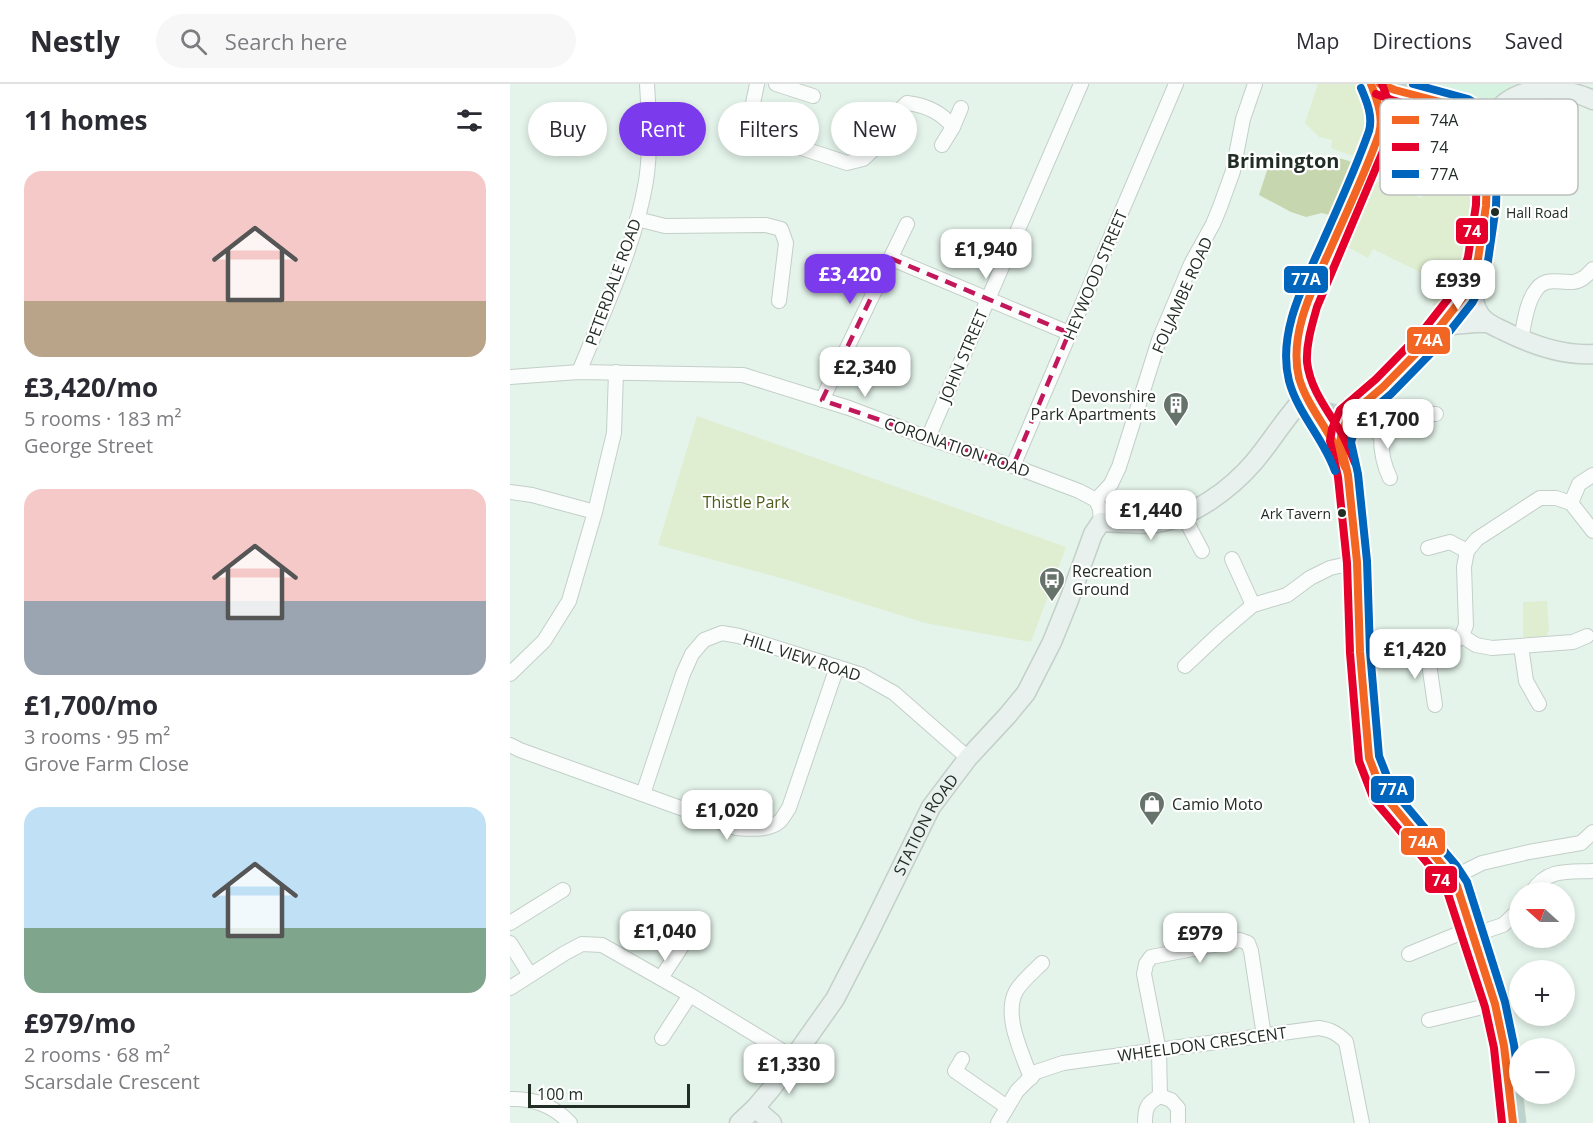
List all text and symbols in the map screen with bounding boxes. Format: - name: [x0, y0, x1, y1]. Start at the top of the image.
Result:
- search box: [156, 14, 576, 68]
- text: Nestly: [30, 22, 120, 60]
- icon: search: [177, 25, 210, 58]
- text: Search here: [225, 26, 347, 56]
- text: Map: [1296, 27, 1339, 55]
- text: Directions: [1372, 27, 1472, 55]
- text: Saved: [1505, 27, 1563, 55]
- legend: [1380, 99, 1578, 195]
- text: 11 homes: [24, 102, 148, 138]
- chip: Buy: [528, 102, 607, 156]
- chip: Rent: [619, 102, 706, 156]
- chip: Filters: [718, 102, 819, 156]
- chip: New: [831, 102, 917, 156]
- icon: filters: [453, 104, 486, 137]
- text: 74A: [1430, 109, 1459, 131]
- text: 74: [1430, 136, 1448, 158]
- district label: Brimington: [1226, 147, 1340, 174]
- text: 77A: [1430, 163, 1459, 185]
- place label: Hall Road: [1506, 203, 1568, 222]
- marker: Hall Road: [1489, 206, 1501, 218]
- street label: HEYWOOD STREET: [1058, 207, 1132, 343]
- icon: home: [201, 210, 309, 318]
- street label: PETERDALE ROAD: [580, 216, 646, 348]
- line badge: 74: [1455, 217, 1489, 245]
- text: 74: [1463, 220, 1481, 242]
- pin: £1,940: [937, 229, 1035, 280]
- street label: FOLJAMBE ROAD: [1146, 233, 1218, 357]
- text: £1,940: [955, 235, 1017, 262]
- pin: £3,420: [801, 254, 899, 305]
- text: £3,420: [819, 260, 881, 287]
- pin: £939: [1422, 260, 1494, 311]
- line badge: 77A: [1283, 265, 1329, 294]
- text: £939: [1435, 266, 1481, 293]
- text: 77A: [1291, 268, 1322, 290]
- street label: JOHN STREET: [933, 306, 993, 408]
- line badge: 74A: [1406, 326, 1451, 355]
- text: 74A: [1413, 329, 1444, 351]
- pin: £2,340: [816, 347, 914, 398]
- text: £2,340: [834, 353, 896, 380]
- text: £3,420/mo: [24, 369, 158, 405]
- place label: Devonshire Park Apartments: [1030, 385, 1156, 425]
- building icon: Devonshire Park Apartments: [1161, 390, 1191, 428]
- pin: £1,700: [1339, 399, 1437, 450]
- text: 5 rooms · 183 m²: [24, 405, 182, 432]
- text: £1,700: [1357, 405, 1419, 432]
- street label: CORONATION ROAD: [881, 412, 1033, 482]
- text: George Street: [24, 432, 153, 459]
- pin: £1,440: [1102, 490, 1200, 541]
- park label: Thistle Park: [703, 491, 790, 513]
- text: £1,440: [1120, 496, 1182, 523]
- place label: Ark Tavern: [1261, 504, 1331, 523]
- marker: Ark Tavern: [1336, 507, 1348, 519]
- icon: home: [201, 528, 309, 636]
- place label: Recreation Ground: [1072, 560, 1152, 600]
- bus stop icon: Recreation Ground: [1037, 565, 1067, 603]
- street label: HILL VIEW ROAD: [740, 628, 864, 686]
- pin: £1,420: [1366, 629, 1464, 680]
- text: £1,420: [1384, 635, 1446, 662]
- text: £1,700/mo: [24, 687, 158, 723]
- text: 3 rooms · 95 m²: [24, 723, 170, 750]
- text: Grove Farm Close: [24, 750, 189, 777]
- street label: STATION ROAD: [888, 769, 963, 879]
- line badge: 77A: [1370, 775, 1415, 804]
- text: 77A: [1378, 778, 1409, 800]
- shop icon: Camio Moto: [1137, 789, 1167, 827]
- pin: £1,020: [678, 790, 776, 841]
- place label: Camio Moto: [1172, 793, 1263, 815]
- text: £1,020: [696, 796, 758, 823]
- line badge: 74A: [1400, 827, 1446, 856]
- text: 74A: [1408, 831, 1439, 853]
- icon: home: [201, 846, 309, 954]
- line badge: 74: [1424, 865, 1458, 894]
- text: 74: [1432, 869, 1450, 891]
- north arrow: [1509, 882, 1575, 948]
- map controls: [1509, 882, 1575, 1104]
- pin: £1,040: [616, 911, 714, 962]
- pin: £979: [1164, 913, 1236, 964]
- text: £1,040: [634, 917, 696, 944]
- text: £979: [1177, 919, 1223, 946]
- button: +: [1509, 960, 1575, 1026]
- text: £979/mo: [24, 1005, 136, 1041]
- street label: WHEELDON CRESCENT: [1116, 1021, 1288, 1067]
- button: −: [1509, 1038, 1575, 1104]
- text: 2 rooms · 68 m²: [24, 1041, 170, 1068]
- pin: £1,330: [740, 1044, 838, 1095]
- text: £1,330: [758, 1050, 820, 1077]
- text: Scarsdale Crescent: [24, 1068, 200, 1095]
- scale bar: [528, 1081, 690, 1108]
- text: 100 m: [537, 1083, 583, 1105]

